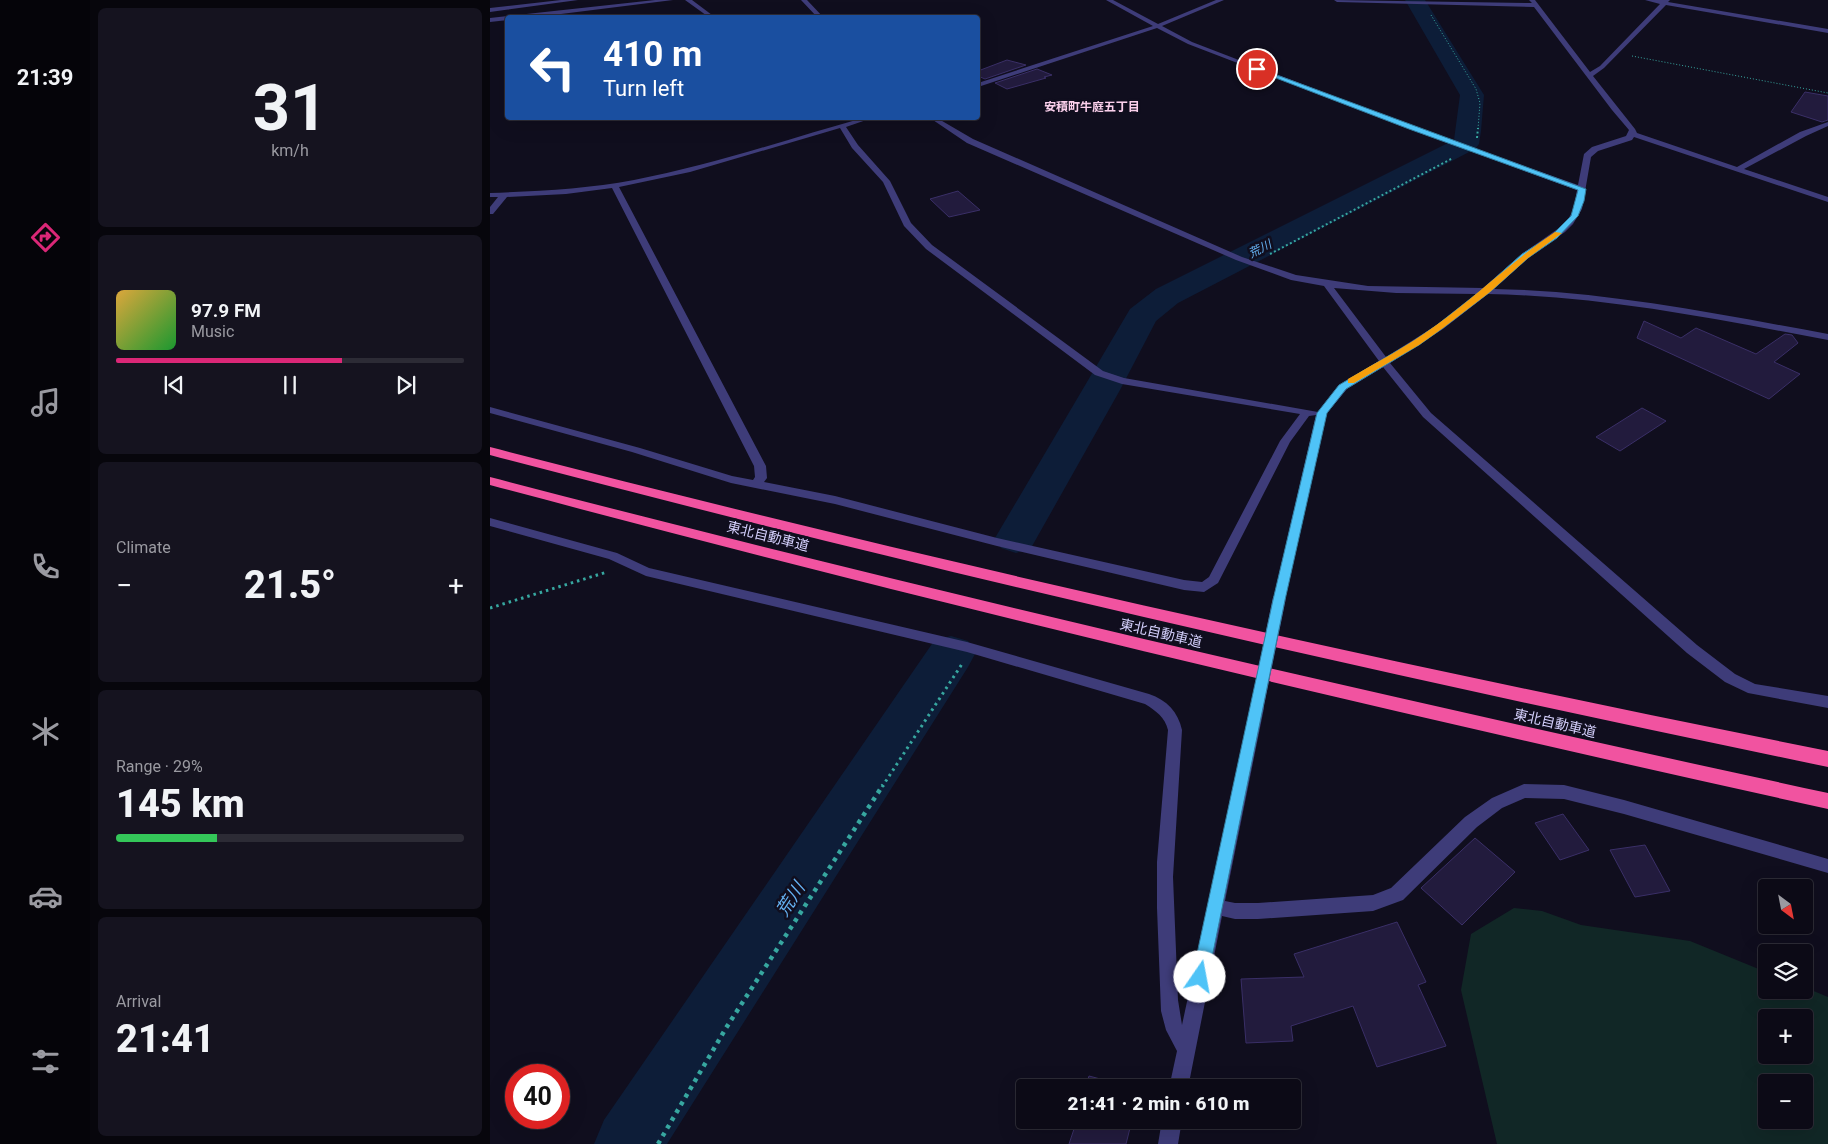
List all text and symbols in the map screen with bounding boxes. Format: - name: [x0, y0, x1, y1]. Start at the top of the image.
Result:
- text: 410 m: [603, 34, 702, 75]
- icon: left: [520, 35, 585, 100]
- pin: [1236, 48, 1278, 90]
- icon: arrive: [1243, 55, 1271, 83]
- text: 21:39: [17, 65, 73, 90]
- text: 31: [253, 70, 327, 146]
- text: Turn left: [603, 76, 684, 101]
- district label: 安積町牛庭五丁目: [1044, 100, 1140, 114]
- text: km/h: [271, 141, 309, 160]
- icon: directions: [28, 220, 63, 255]
- water label: 荒川: [1246, 236, 1276, 261]
- text: 97.9 FM: [191, 299, 261, 322]
- text: Music: [191, 322, 234, 341]
- icon: previous: [160, 371, 188, 399]
- icon: pause: [276, 371, 304, 399]
- icon: next: [392, 371, 420, 399]
- icon: music: [28, 385, 63, 420]
- street label: 東北自動車道: [725, 518, 811, 554]
- text: Climate: [116, 538, 171, 557]
- icon: phone: [28, 549, 63, 584]
- text: 21.5°: [244, 563, 336, 607]
- text: −: [116, 569, 132, 602]
- text: +: [448, 569, 464, 602]
- street label: 東北自動車道: [1118, 616, 1204, 650]
- street label: 東北自動車道: [1512, 706, 1598, 740]
- icon: climate: [28, 714, 63, 749]
- text: Range · 29%: [116, 757, 203, 776]
- text: 145 km: [116, 782, 245, 826]
- water label: 荒川: [771, 877, 810, 920]
- icon: car: [28, 879, 63, 914]
- north arrow: [1758, 879, 1812, 934]
- map controls: [1758, 879, 1813, 1129]
- button: layers: [1758, 944, 1813, 999]
- position arrow: [1173, 950, 1225, 1002]
- text: Arrival: [116, 992, 161, 1011]
- button: +: [1758, 1009, 1813, 1064]
- text: 21:41: [116, 1017, 215, 1061]
- icon: filters: [28, 1044, 63, 1079]
- speed limit sign: 40: [505, 1064, 570, 1129]
- button: −: [1758, 1074, 1813, 1129]
- text: 21:41 · 2 min · 610 m: [1067, 1092, 1250, 1115]

